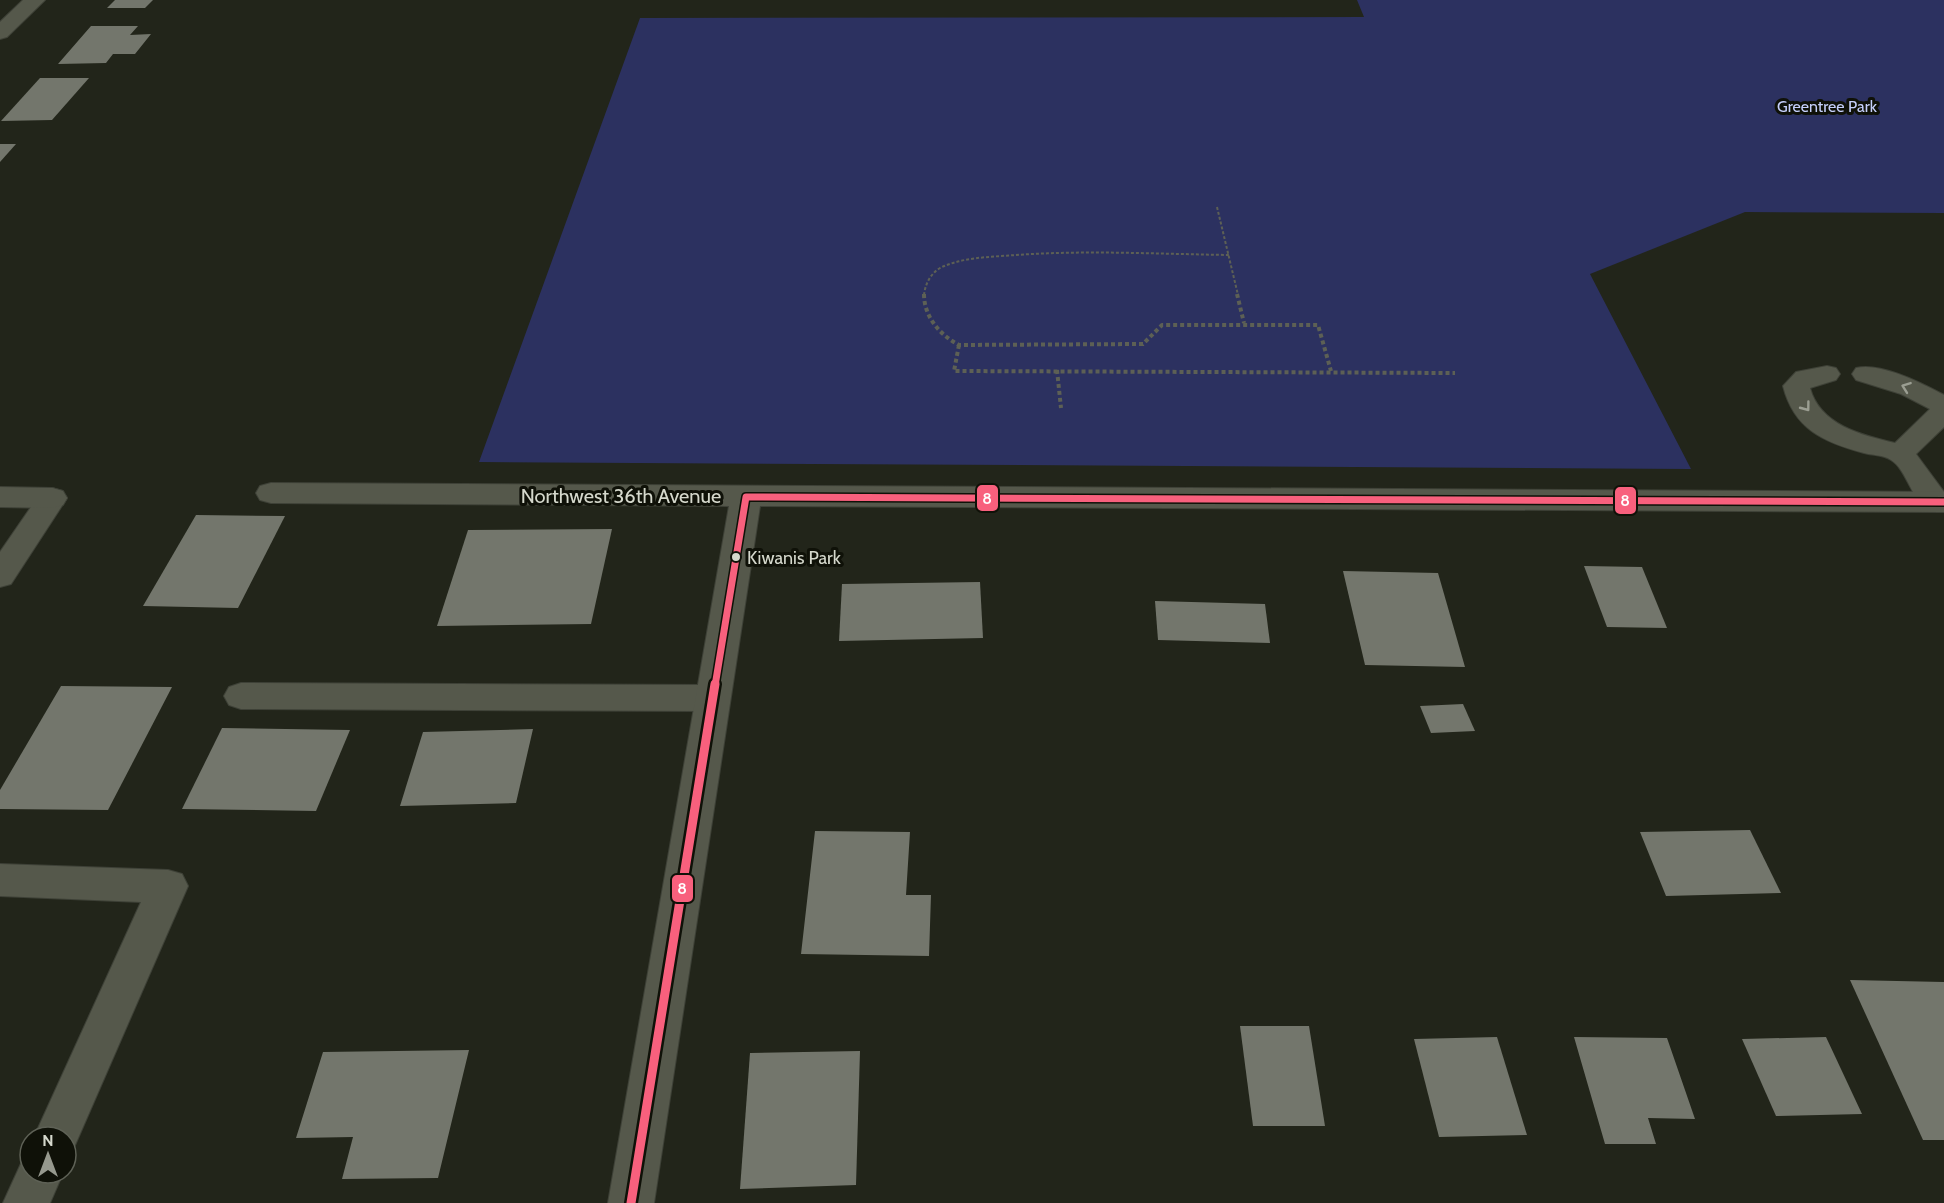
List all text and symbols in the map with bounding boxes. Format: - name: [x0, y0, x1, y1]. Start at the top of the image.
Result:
- park label: Greentree Park: [1777, 97, 1878, 116]
- one-way arrow: [1901, 382, 1912, 394]
- one-way arrow: [1799, 400, 1810, 411]
- street label: Northwest 36th Avenue: [521, 484, 721, 508]
- line badge: 8: [976, 484, 999, 512]
- line badge: 8: [1614, 486, 1637, 515]
- text: 8: [982, 489, 992, 508]
- text: 8: [1620, 491, 1630, 510]
- place label: Kiwanis Park: [747, 547, 842, 569]
- marker: Kiwanis Park: [730, 551, 742, 563]
- line badge: 8: [671, 874, 694, 903]
- text: 8: [677, 879, 687, 898]
- north arrow: [18, 1125, 78, 1185]
- text: N: [42, 1131, 54, 1150]

